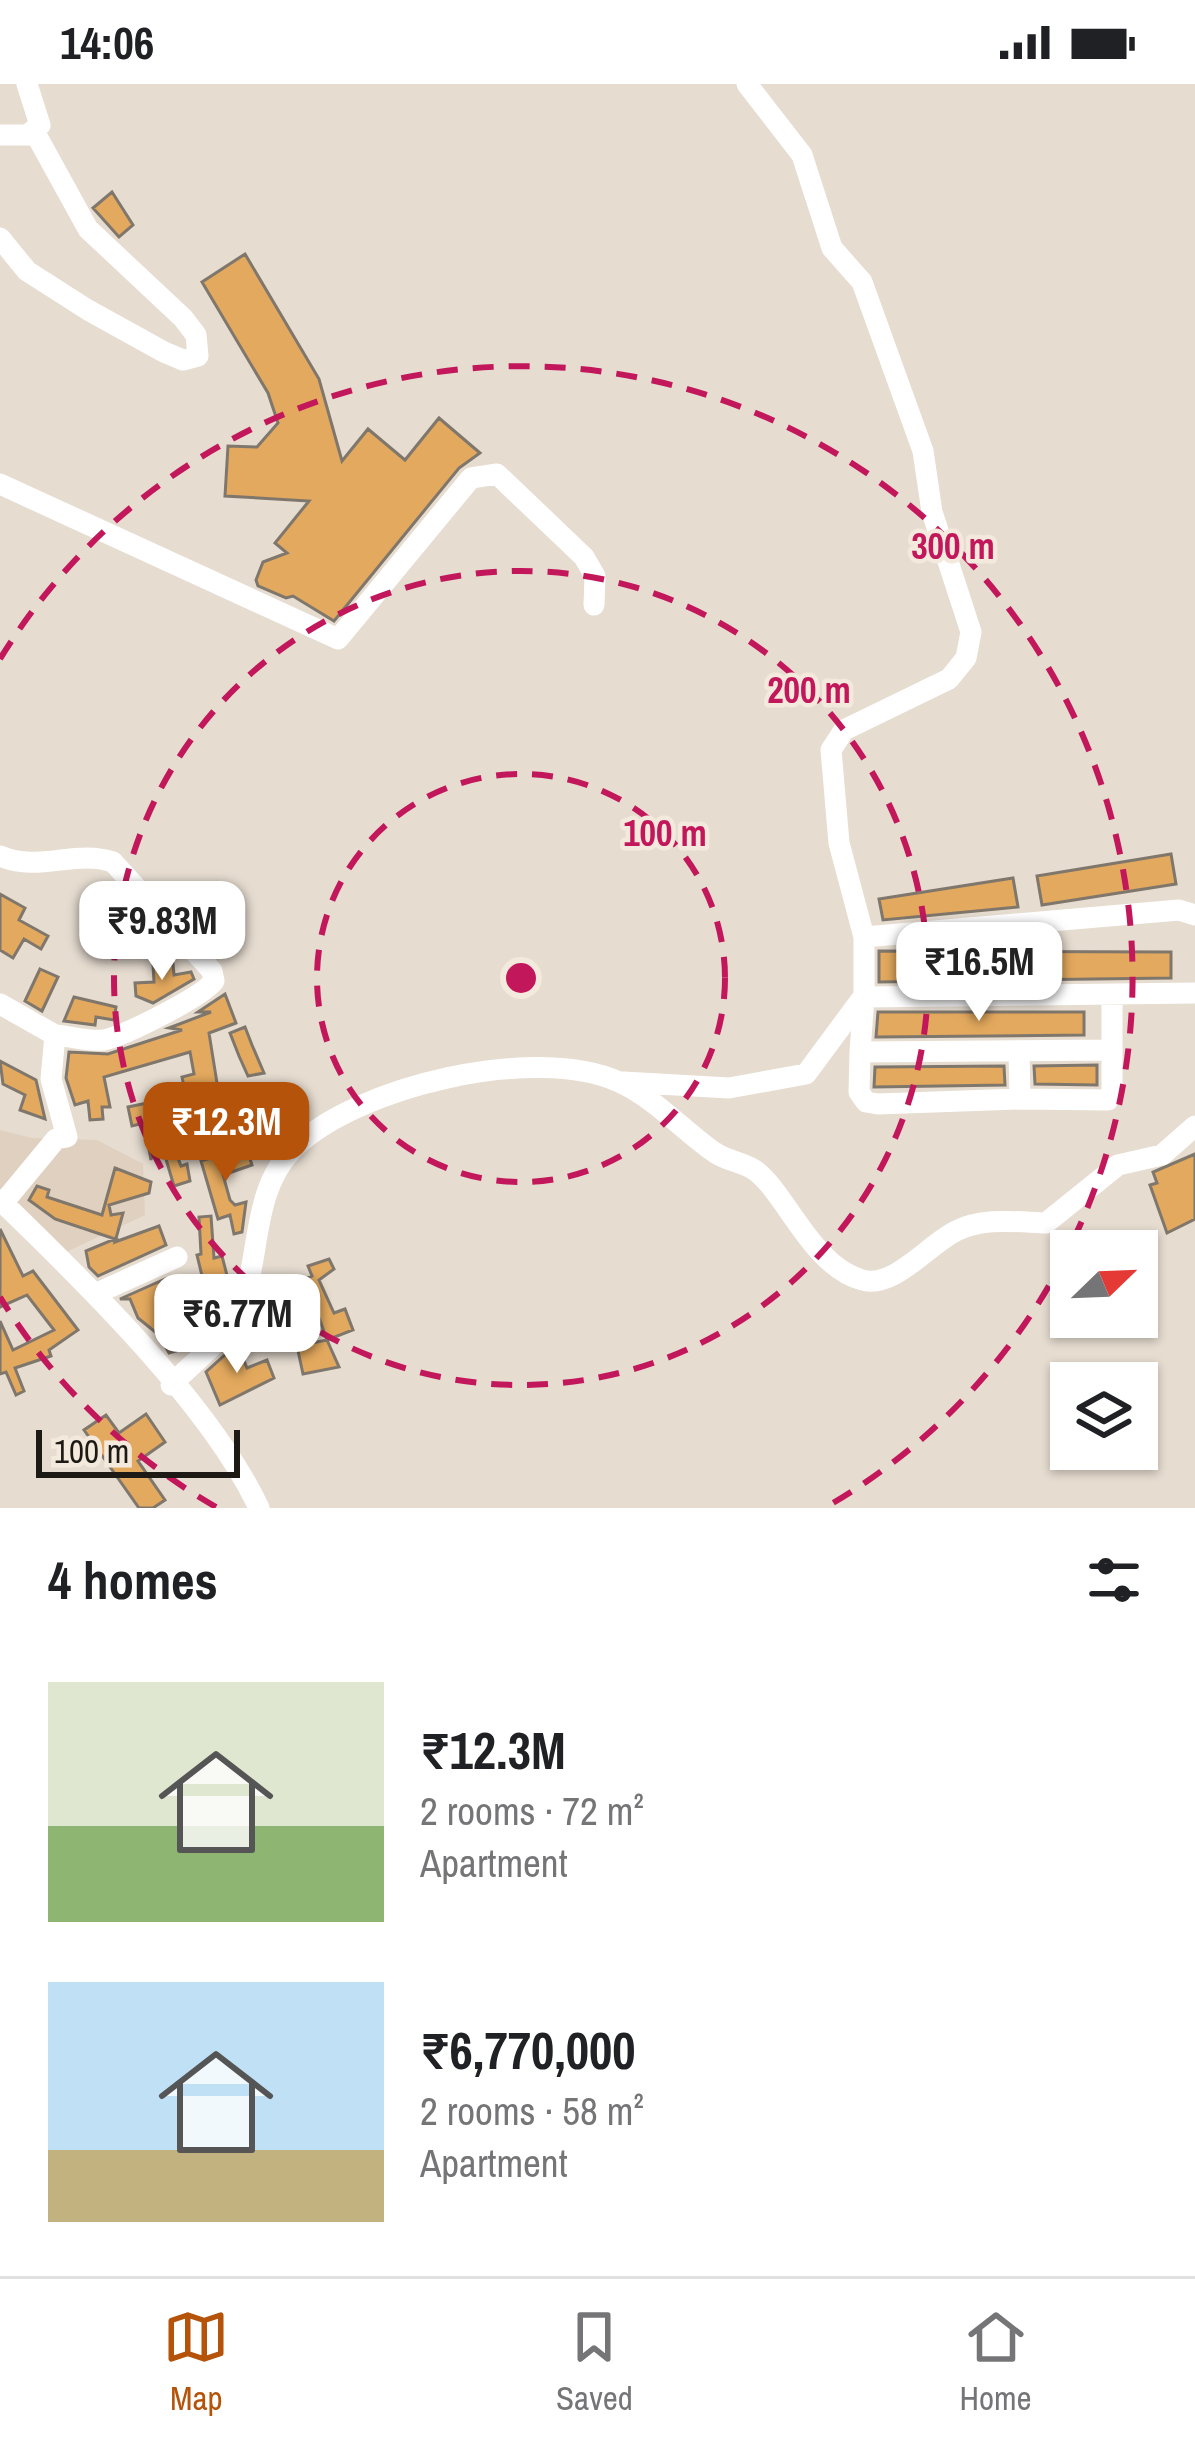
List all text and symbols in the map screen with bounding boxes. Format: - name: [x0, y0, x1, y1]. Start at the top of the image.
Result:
- text: 14:06: [60, 12, 154, 73]
- text: 300 m: [911, 522, 995, 570]
- text: 200 m: [767, 666, 851, 714]
- text: 100 m: [623, 809, 707, 857]
- pin: ₹9.83M: [64, 881, 260, 983]
- text: ₹9.83M: [106, 894, 218, 946]
- pin: ₹16.5M: [881, 922, 1077, 1024]
- text: ₹16.5M: [923, 935, 1035, 987]
- centre of rings: [500, 957, 542, 999]
- pin: ₹12.3M: [128, 1082, 324, 1184]
- text: ₹12.3M: [170, 1095, 282, 1147]
- north arrow: [1050, 1230, 1158, 1338]
- map controls: [1050, 1230, 1158, 1470]
- pin: ₹6.77M: [139, 1274, 335, 1376]
- text: ₹6.77M: [181, 1287, 293, 1339]
- button: layers: [1050, 1362, 1158, 1470]
- scale bar: [36, 1424, 240, 1477]
- text: 100 m: [54, 1429, 129, 1473]
- text: 4 homes: [48, 1546, 218, 1615]
- icon: filters: [1081, 1547, 1147, 1613]
- text: ₹12.3M: [420, 1716, 566, 1785]
- icon: home: [144, 1730, 288, 1874]
- text: 2 rooms · 72 m²: [420, 1785, 644, 1837]
- text: Apartment: [420, 1837, 568, 1889]
- text: ₹6,770,000: [420, 2016, 636, 2085]
- icon: home: [144, 2030, 288, 2174]
- text: 2 rooms · 58 m²: [420, 2085, 644, 2137]
- text: Apartment: [420, 2137, 568, 2189]
- tab: Map: [163, 2304, 229, 2420]
- tab: Saved: [556, 2304, 633, 2420]
- tab: Home: [959, 2304, 1032, 2420]

